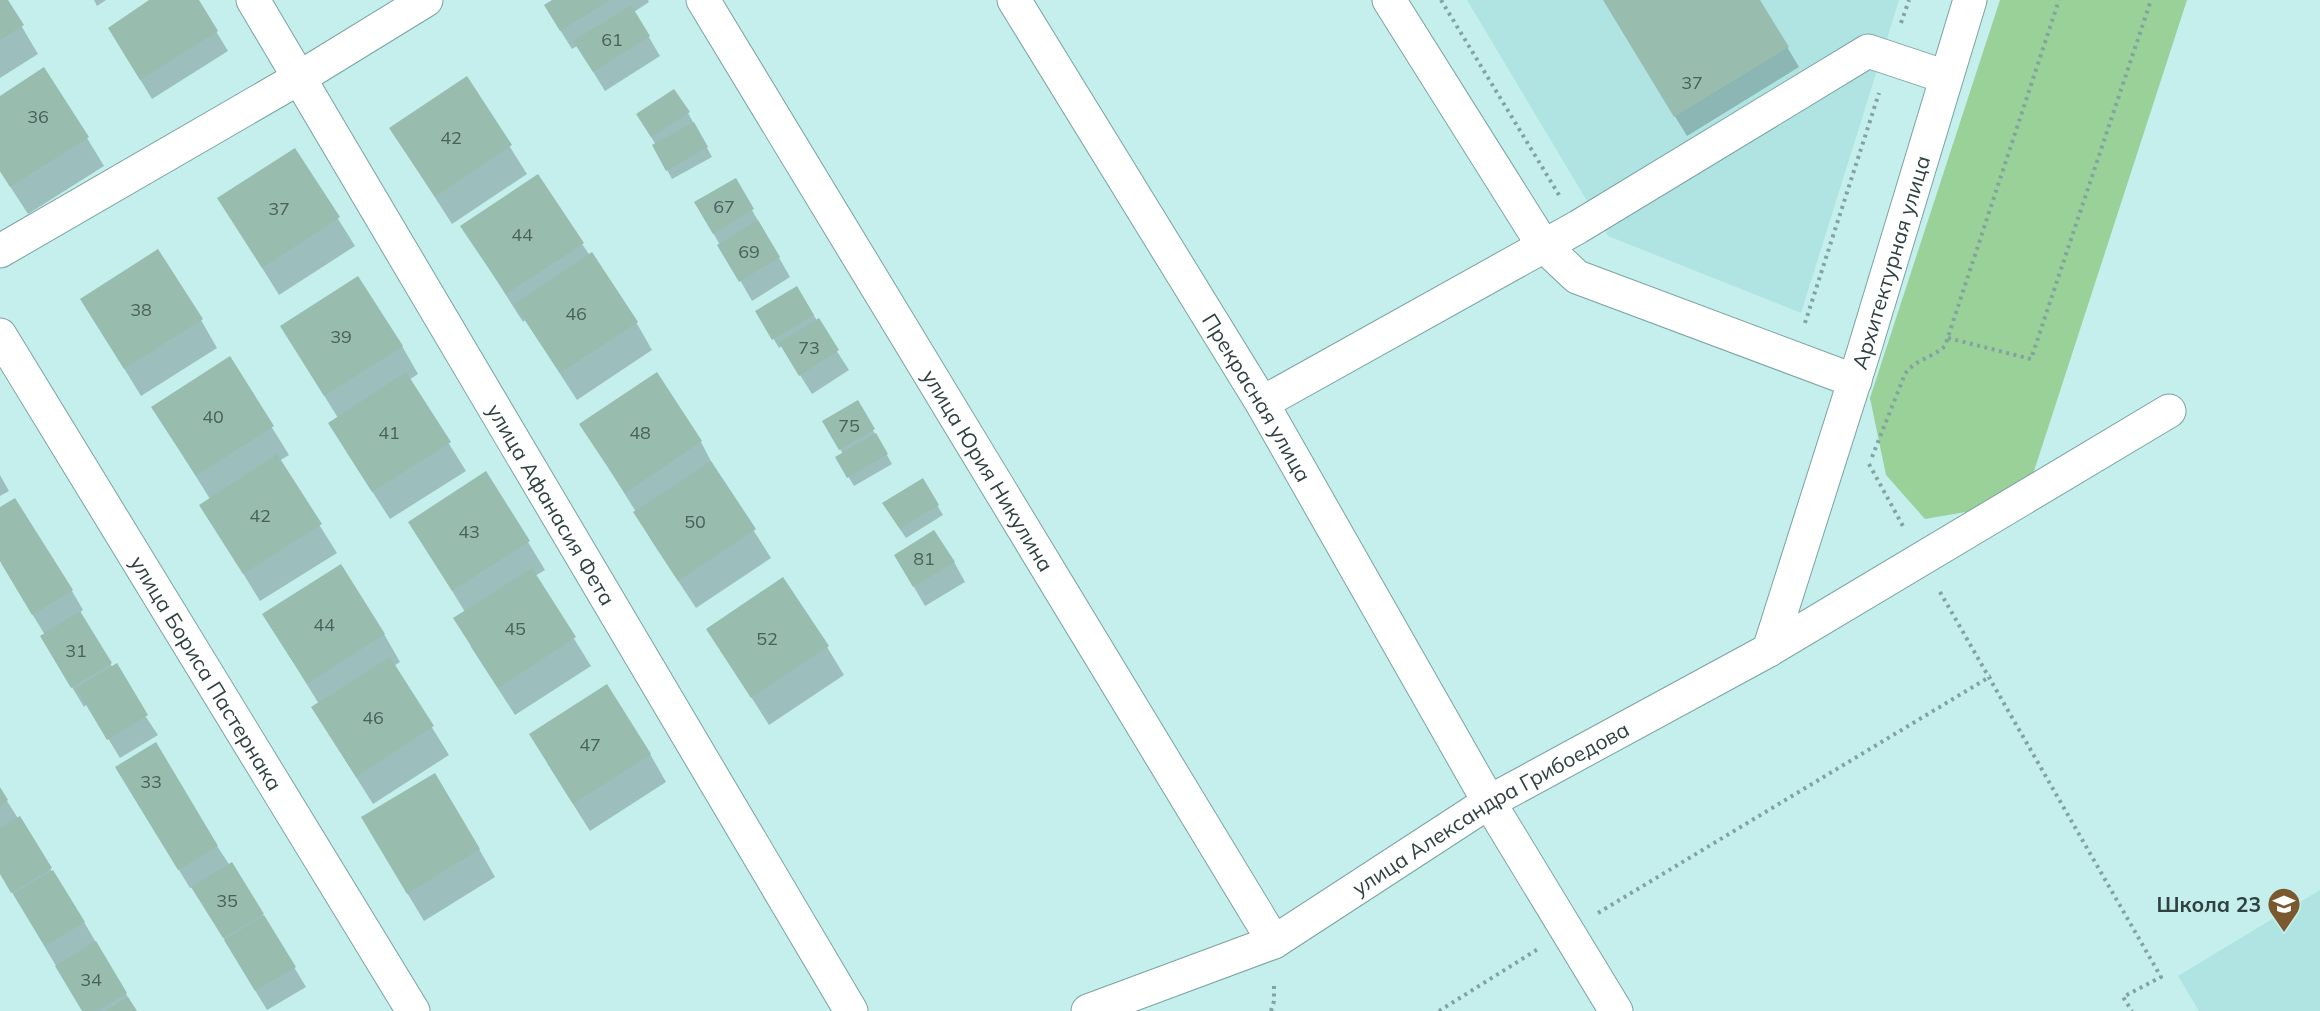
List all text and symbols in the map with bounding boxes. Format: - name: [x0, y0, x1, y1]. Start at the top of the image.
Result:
- house number: 61: [601, 28, 623, 51]
- house number: 37: [1681, 71, 1703, 94]
- house number: 36: [27, 105, 49, 128]
- house number: 42: [440, 126, 462, 149]
- street label: Архитектурная улица: [1846, 152, 1935, 372]
- house number: 67: [713, 195, 735, 218]
- house number: 37: [268, 197, 290, 220]
- house number: 44: [511, 223, 533, 246]
- house number: 69: [738, 240, 760, 263]
- house number: 38: [130, 298, 152, 321]
- house number: 46: [565, 302, 587, 325]
- street label: Прекрасная улица: [1197, 308, 1317, 486]
- house number: 39: [330, 325, 352, 348]
- house number: 73: [798, 336, 820, 359]
- street label: улица Юрия Никулина: [917, 365, 1059, 576]
- street label: улица Афанасия Фета: [482, 399, 621, 610]
- house number: 40: [202, 405, 224, 428]
- house number: 75: [838, 414, 860, 437]
- house number: 41: [378, 421, 400, 444]
- house number: 48: [629, 421, 651, 444]
- house number: 42: [249, 504, 271, 527]
- house number: 50: [684, 510, 706, 533]
- house number: 43: [458, 520, 480, 543]
- house number: 81: [913, 547, 935, 570]
- street label: улица Бориса Пастернака: [125, 551, 288, 795]
- house number: 44: [313, 613, 335, 636]
- house number: 45: [504, 617, 526, 640]
- house number: 52: [756, 627, 778, 650]
- house number: 31: [65, 639, 87, 662]
- house number: 46: [362, 706, 384, 729]
- street label: улица Александра Грибоедова: [1347, 716, 1633, 901]
- house number: 47: [579, 733, 601, 756]
- house number: 33: [140, 770, 162, 793]
- school or university icon: Школа 23: [2266, 886, 2302, 933]
- house number: 35: [216, 889, 238, 912]
- place label: Школа 23: [2156, 891, 2261, 917]
- house number: 34: [80, 968, 102, 991]

